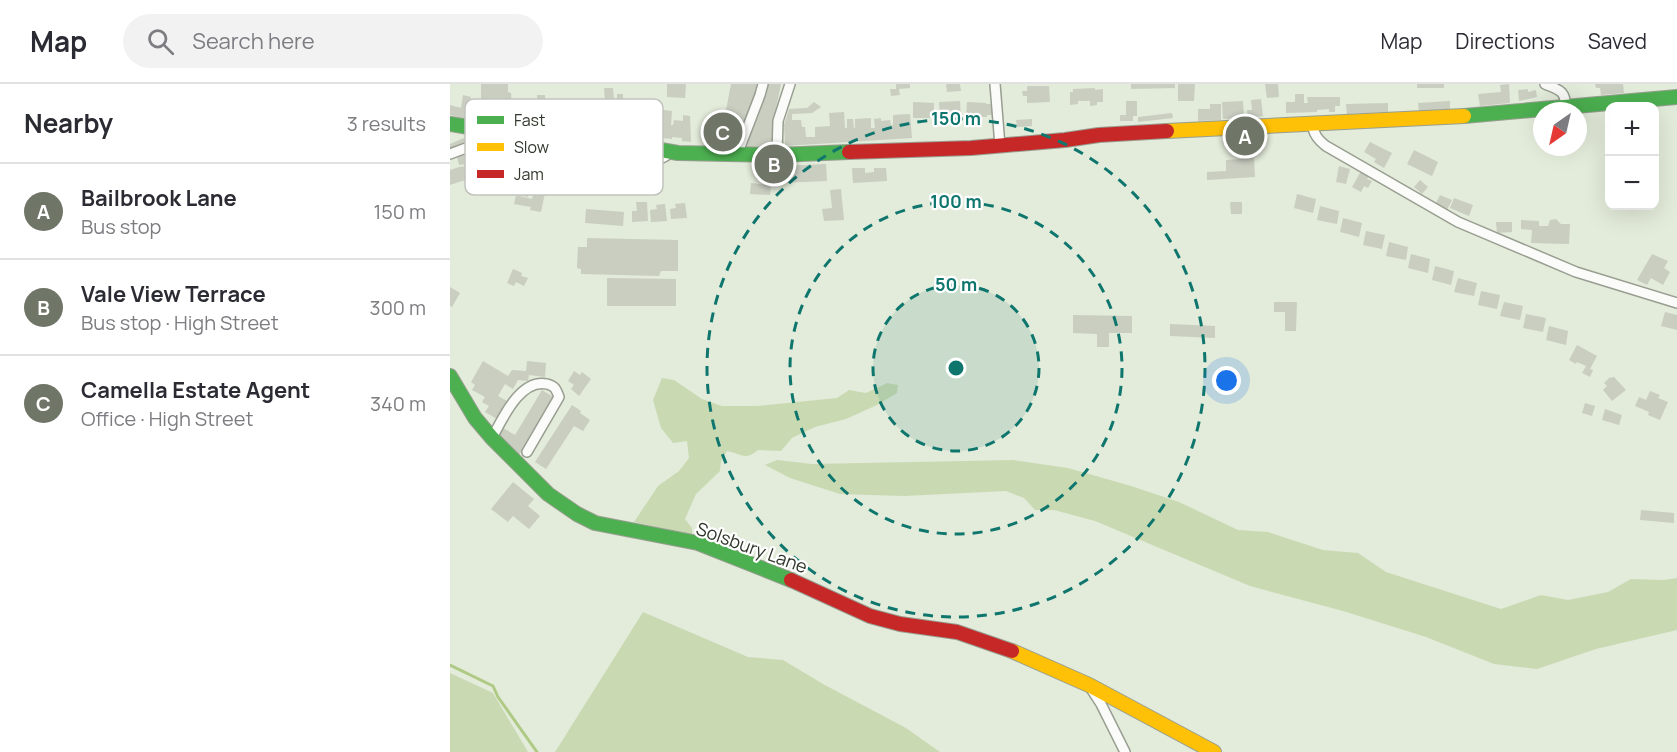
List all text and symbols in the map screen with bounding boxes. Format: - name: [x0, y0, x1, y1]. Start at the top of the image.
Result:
- search box: [123, 14, 543, 68]
- text: Map: [30, 22, 87, 60]
- icon: search: [144, 25, 177, 58]
- text: Search here: [192, 26, 315, 56]
- text: Map: [1381, 27, 1422, 55]
- text: Directions: [1455, 27, 1555, 55]
- text: Saved: [1588, 27, 1647, 55]
- legend: [465, 99, 663, 195]
- north arrow: [1533, 102, 1587, 156]
- map controls: [1605, 102, 1659, 210]
- button: +: [1605, 102, 1659, 156]
- text: Nearby: [24, 105, 113, 141]
- text: 150 m: [931, 106, 981, 130]
- text: Fast: [514, 109, 545, 131]
- text: 3 results: [347, 110, 426, 137]
- pin: C: [704, 110, 742, 154]
- pin: A: [1226, 113, 1264, 158]
- text: Slow: [514, 136, 549, 158]
- pin: B: [754, 142, 794, 187]
- button: −: [1605, 156, 1659, 210]
- text: Jam: [514, 163, 544, 185]
- text: Bailbrook Lane: [81, 183, 237, 213]
- text: 100 m: [930, 189, 982, 213]
- text: A: [37, 198, 50, 225]
- text: 150 m: [373, 198, 426, 225]
- text: Bus stop: [81, 213, 161, 240]
- text: 50 m: [935, 272, 977, 296]
- text: Vale View Terrace: [81, 279, 266, 309]
- text: B: [37, 294, 50, 321]
- text: 300 m: [370, 294, 426, 321]
- text: Bus stop · High Street: [81, 309, 279, 336]
- centre of rings: [946, 358, 966, 378]
- your location: [1212, 366, 1241, 395]
- text: Camella Estate Agent: [81, 375, 310, 405]
- text: C: [36, 390, 51, 417]
- text: 340 m: [370, 390, 426, 417]
- text: Office · High Street: [81, 405, 254, 432]
- street label: Solsbury Lane: [693, 516, 811, 578]

